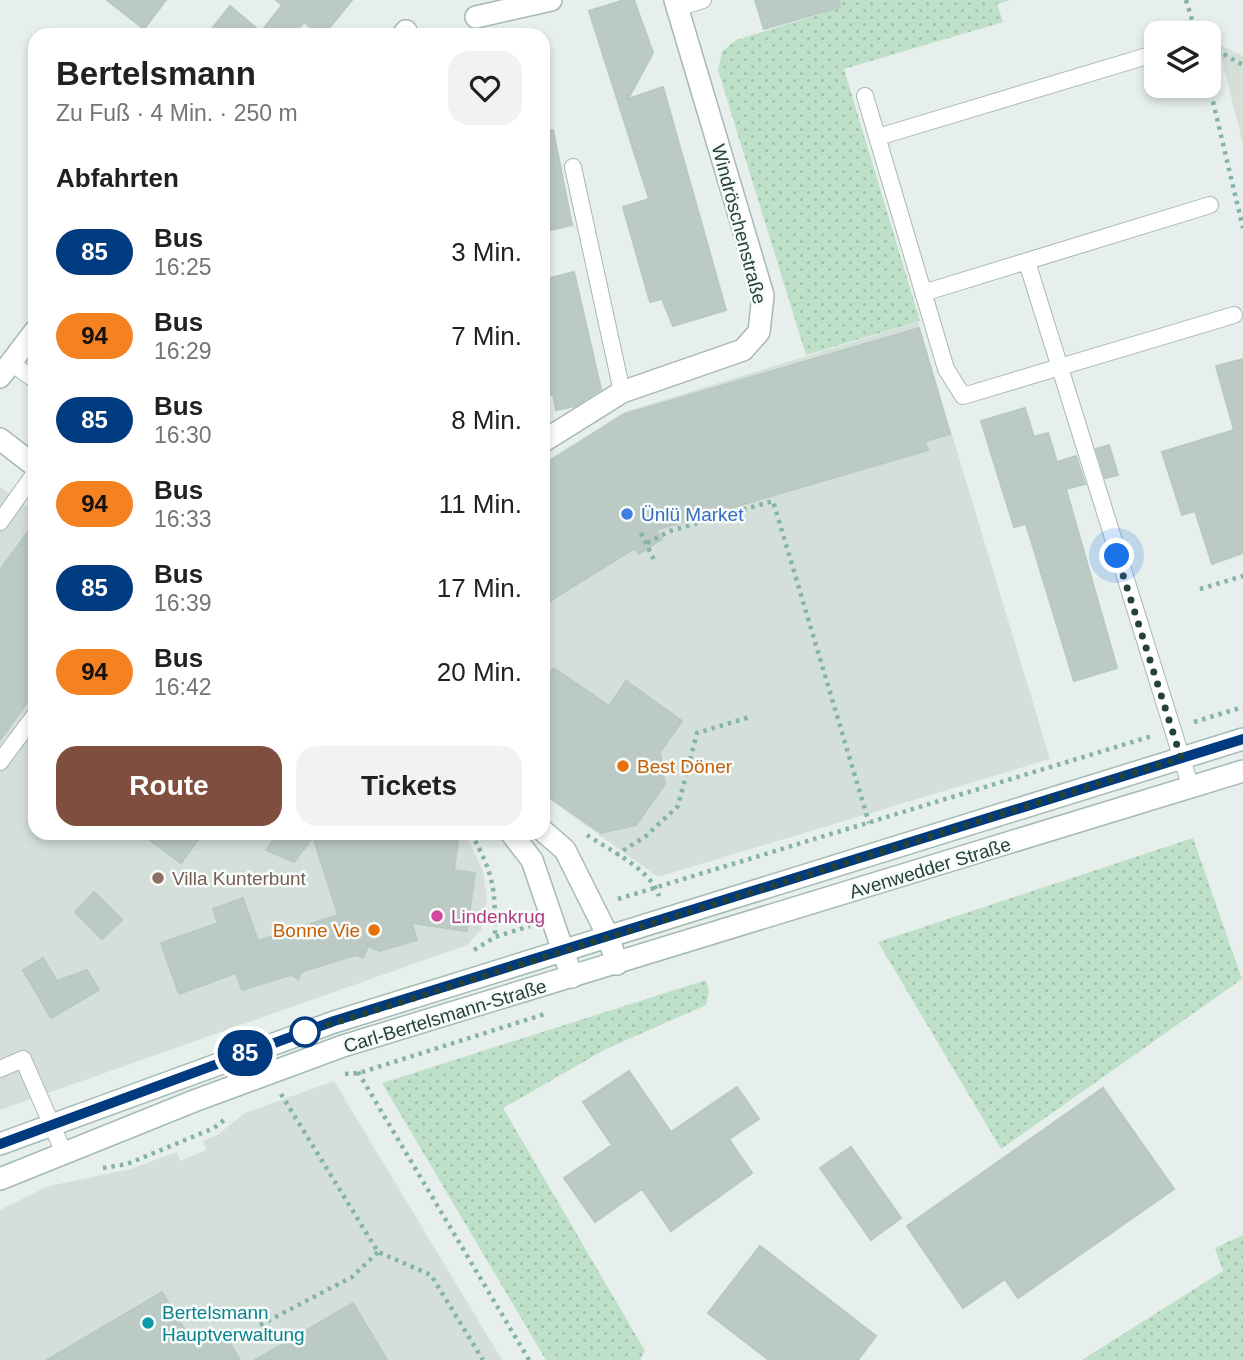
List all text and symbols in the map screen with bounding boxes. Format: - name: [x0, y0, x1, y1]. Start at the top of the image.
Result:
- map controls: [1144, 21, 1221, 98]
- button: layers: [1144, 21, 1221, 98]
- button: heart: [448, 51, 522, 125]
- text: Bertelsmann: [56, 55, 256, 92]
- text: Zu Fuß · 4 Min. · 250 m: [56, 100, 298, 126]
- street label: Windröschenstraße: [708, 142, 770, 306]
- text: Abfahrten: [56, 163, 179, 193]
- text: Bus: [154, 223, 203, 253]
- text: 3 Min.: [451, 237, 522, 267]
- text: 85: [81, 238, 108, 265]
- text: 16:25: [154, 254, 212, 280]
- text: Bus: [154, 307, 203, 337]
- text: 7 Min.: [451, 321, 522, 351]
- text: 94: [81, 322, 108, 349]
- text: 16:29: [154, 338, 212, 364]
- text: Bus: [154, 391, 203, 421]
- text: 8 Min.: [451, 405, 522, 435]
- text: 85: [81, 406, 108, 433]
- text: 16:30: [154, 422, 212, 448]
- text: Bus: [154, 475, 203, 505]
- text: 11 Min.: [439, 489, 522, 519]
- text: 94: [81, 490, 108, 517]
- place label: Ünlü Market: [641, 504, 744, 525]
- text: 16:33: [154, 506, 212, 532]
- marker: Ünlü Market: [619, 506, 635, 522]
- your location: [1099, 538, 1134, 573]
- text: Bus: [154, 559, 203, 589]
- text: 17 Min.: [437, 573, 522, 603]
- text: 85: [81, 574, 108, 601]
- text: 16:39: [154, 590, 212, 616]
- text: Bus: [154, 643, 203, 673]
- text: 20 Min.: [437, 657, 522, 687]
- text: 94: [81, 658, 108, 685]
- text: 16:42: [154, 674, 212, 700]
- button: Route: [56, 746, 282, 826]
- button: Tickets: [296, 746, 522, 826]
- place label: Best Döner: [637, 756, 733, 777]
- marker: Best Döner: [615, 758, 631, 774]
- street label: Avenwedder Straße: [847, 833, 1013, 903]
- place label: Villa Kunterbunt: [172, 868, 307, 889]
- marker: Villa Kunterbunt: [150, 870, 166, 886]
- place label: Lindenkrug: [451, 906, 545, 927]
- marker: Lindenkrug: [429, 908, 445, 924]
- place label: Bonne Vie: [273, 920, 360, 941]
- marker: Bonne Vie: [366, 922, 382, 938]
- street label: Carl-Bertelsmann-Straße: [341, 975, 549, 1057]
- unlabelled marker: [290, 1017, 320, 1047]
- line badge: 85: [214, 1030, 276, 1076]
- text: 85: [232, 1039, 258, 1066]
- place label: Bertelsmann Hauptverwaltung: [162, 1302, 305, 1345]
- marker: Bertelsmann Hauptverwaltung: [140, 1315, 156, 1331]

